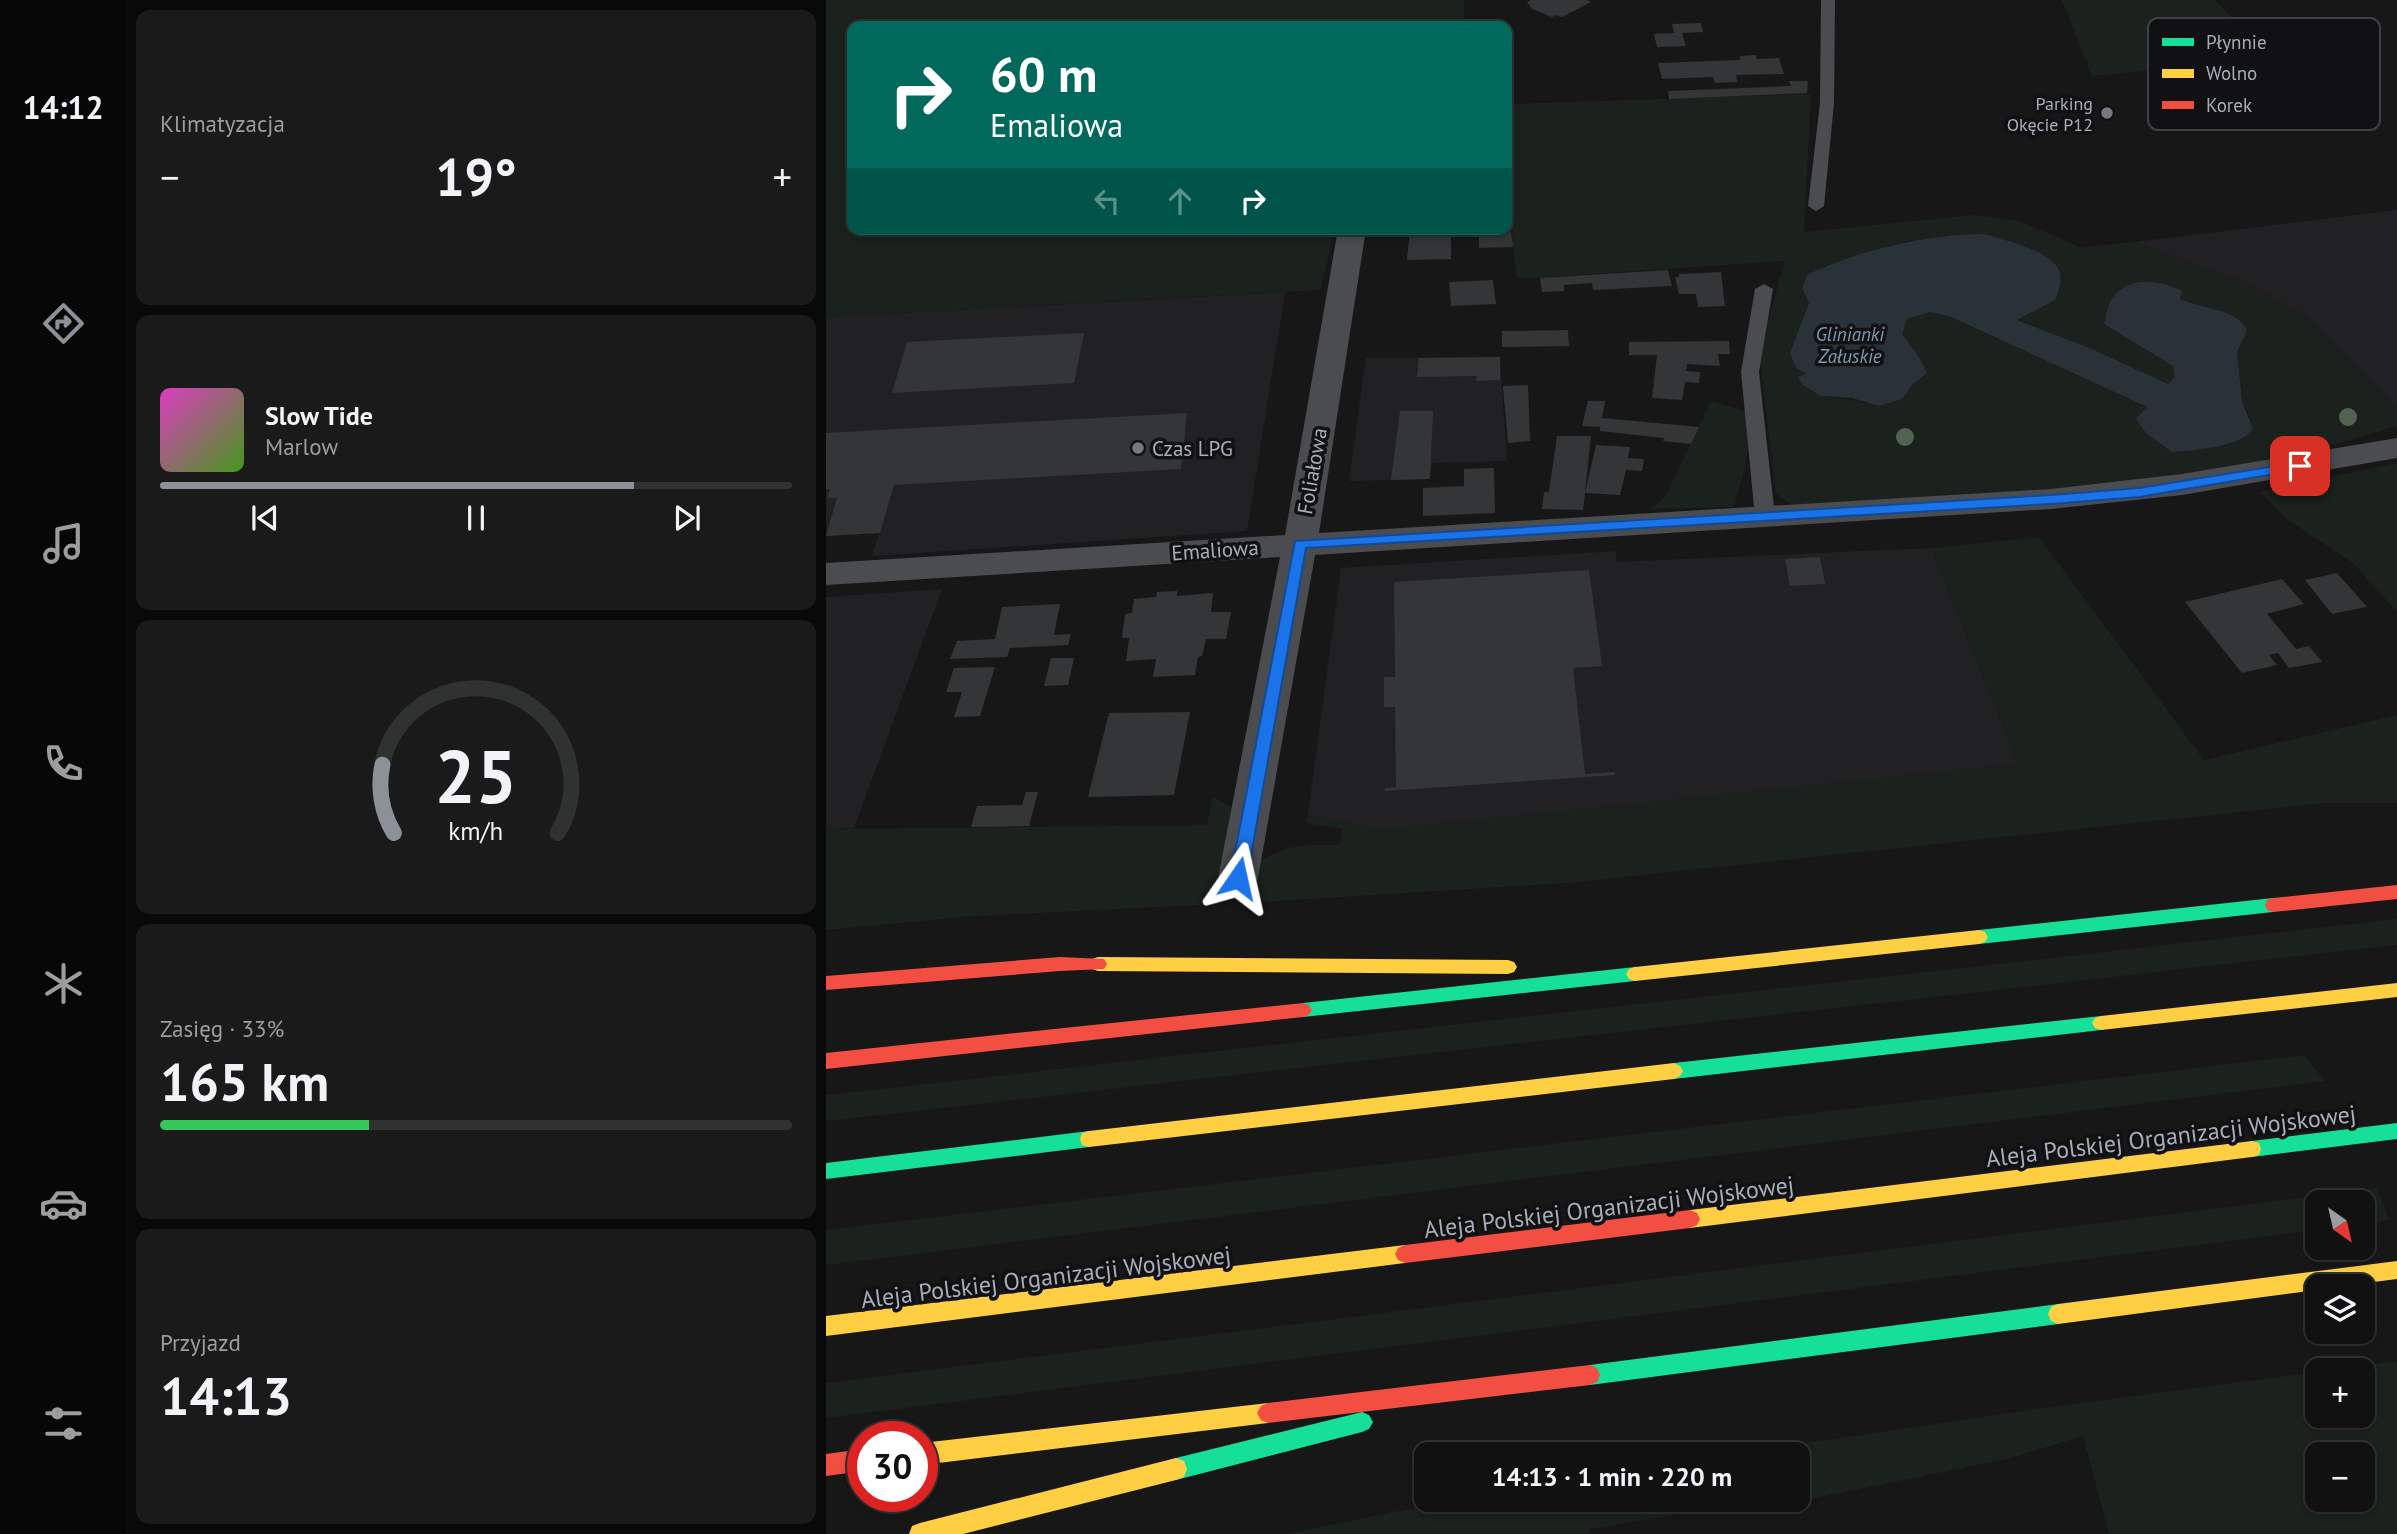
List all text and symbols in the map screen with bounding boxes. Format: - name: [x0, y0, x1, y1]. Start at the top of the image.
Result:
- legend: [2148, 18, 2380, 130]
- text: Płynnie: [2206, 30, 2267, 54]
- text: 60 m: [990, 42, 1097, 106]
- icon: right: [875, 49, 966, 140]
- text: Wolno: [2206, 61, 2257, 85]
- text: 14:12: [22, 86, 104, 128]
- place label: Parking Okęcie P12: [2007, 92, 2093, 136]
- text: Korek: [2206, 93, 2252, 117]
- text: Emaliowa: [990, 104, 1123, 146]
- marker: Parking Okęcie P12: [2099, 105, 2115, 121]
- text: Klimatyzacja: [160, 109, 285, 138]
- text: 19°: [435, 143, 517, 210]
- text: −: [160, 152, 179, 201]
- text: +: [773, 152, 792, 201]
- icon: left: [1088, 182, 1126, 220]
- icon: ahead: [1161, 182, 1199, 220]
- icon: right: [1234, 182, 1272, 220]
- icon: directions: [39, 299, 88, 348]
- water label: Glinianki Załuskie: [1816, 322, 1885, 368]
- text: Slow Tide: [265, 399, 373, 432]
- street label: Foliałowa: [1291, 426, 1333, 516]
- text: Marlow: [265, 432, 338, 461]
- place label: Czas LPG: [1152, 435, 1233, 462]
- pin: [2270, 436, 2330, 496]
- marker: Czas LPG: [1130, 440, 1146, 456]
- icon: arrive: [2281, 447, 2319, 485]
- icon: previous: [246, 499, 284, 537]
- icon: pause: [457, 499, 495, 537]
- icon: next: [668, 499, 706, 537]
- icon: music: [39, 519, 88, 568]
- street label: Emaliowa: [1170, 533, 1260, 567]
- text: 25: [435, 729, 517, 823]
- icon: phone: [39, 739, 88, 788]
- text: km/h: [449, 815, 503, 847]
- position arrow: [1201, 841, 1275, 915]
- icon: climate: [39, 959, 88, 1008]
- text: Zasięg · 33%: [160, 1014, 284, 1043]
- text: 165 km: [160, 1048, 329, 1115]
- street label: Aleja Polskiej Organizacji Wojskowej: [1984, 1098, 2358, 1174]
- street label: Aleja Polskiej Organizacji Wojskowej: [1422, 1169, 1796, 1245]
- icon: car: [39, 1179, 88, 1228]
- north arrow: [2305, 1190, 2375, 1260]
- map controls: [2305, 1190, 2375, 1512]
- street label: Aleja Polskiej Organizacji Wojskowej: [859, 1239, 1233, 1315]
- button: layers: [2305, 1274, 2375, 1344]
- text: Przyjazd: [160, 1328, 241, 1357]
- button: +: [2305, 1358, 2375, 1428]
- text: 14:13: [160, 1362, 292, 1429]
- icon: filters: [39, 1399, 88, 1448]
- speed limit sign: 30: [847, 1421, 938, 1512]
- button: −: [2305, 1442, 2375, 1512]
- text: 14:13 · 1 min · 220 m: [1492, 1460, 1732, 1493]

